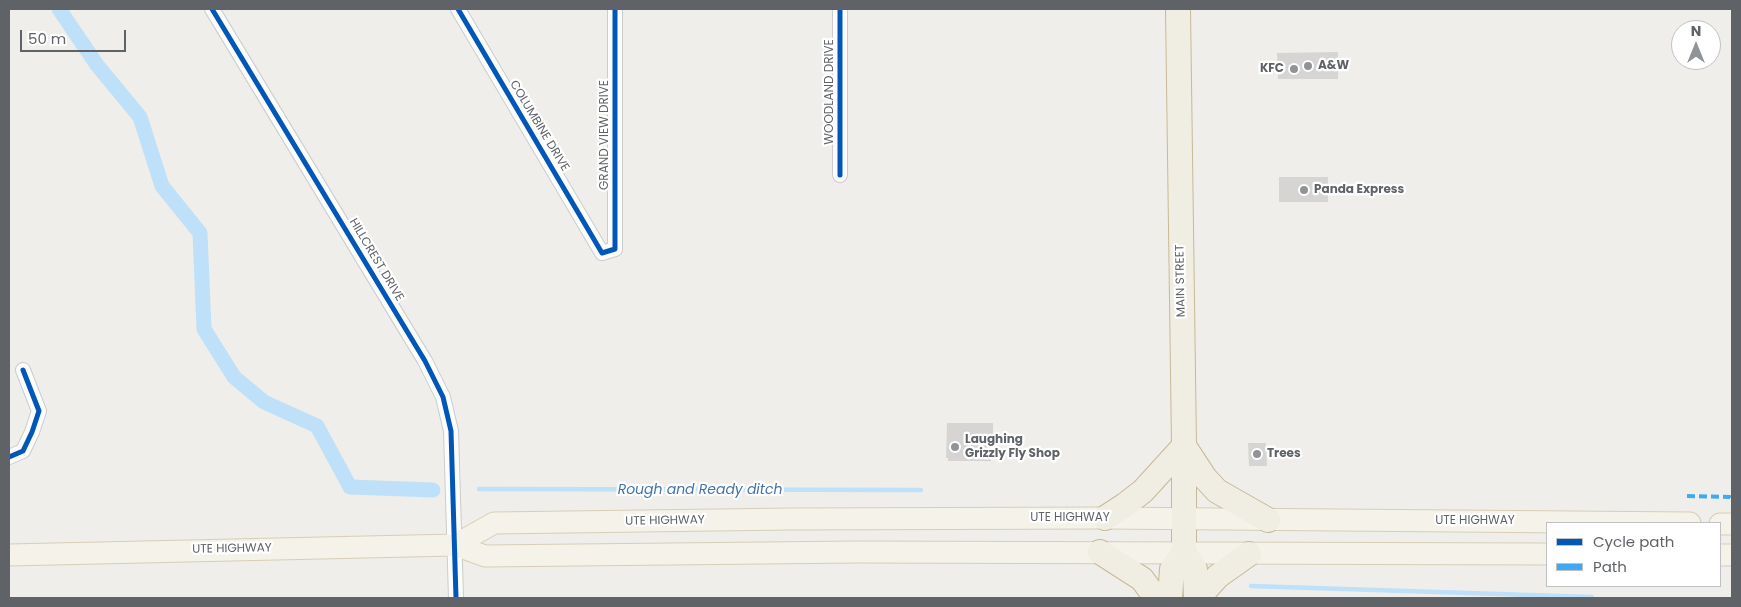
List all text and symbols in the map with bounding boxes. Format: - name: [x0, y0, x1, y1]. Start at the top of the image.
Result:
- scale bar: [22, 20, 129, 52]
- north arrow: [1671, 20, 1721, 70]
- text: N: [1691, 21, 1701, 41]
- text: 50 m: [28, 28, 66, 49]
- street label: WOODLAND DRIVE: [823, 39, 837, 145]
- place label: A&W: [1318, 59, 1349, 73]
- marker: A&W: [1302, 60, 1314, 72]
- place label: KFC: [1260, 62, 1284, 76]
- marker: KFC: [1288, 63, 1300, 75]
- street label: COLUMBINE DRIVE: [506, 78, 572, 174]
- street label: GRAND VIEW DRIVE: [598, 80, 612, 190]
- place label: Panda Express: [1314, 183, 1404, 197]
- marker: Panda Express: [1298, 184, 1310, 196]
- street label: HILLCREST DRIVE: [346, 216, 406, 304]
- street label: MAIN STREET: [1173, 245, 1189, 317]
- place label: Laughing Grizzly Fly Shop: [965, 433, 1060, 461]
- marker: Laughing Grizzly Fly Shop: [949, 441, 961, 453]
- place label: Trees: [1267, 447, 1301, 461]
- marker: Trees: [1251, 448, 1263, 460]
- water label: Rough and Ready ditch: [618, 482, 782, 498]
- street label: UTE HIGHWAY: [1030, 511, 1110, 525]
- street label: UTE HIGHWAY: [625, 513, 705, 529]
- street label: UTE HIGHWAY: [1435, 514, 1515, 528]
- legend: [1546, 522, 1721, 587]
- text: Cycle path: [1593, 531, 1674, 552]
- street label: UTE HIGHWAY: [192, 541, 272, 557]
- text: Path: [1593, 556, 1627, 577]

